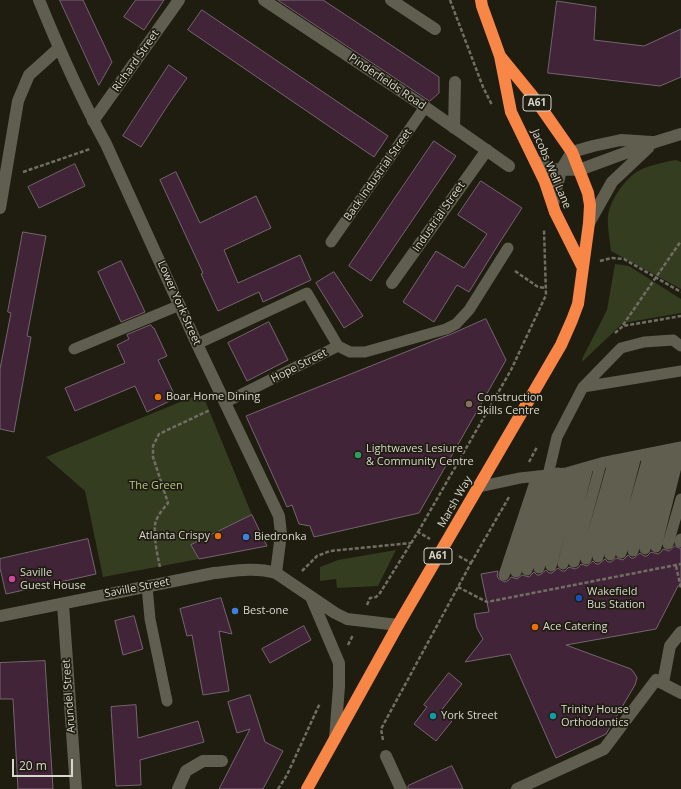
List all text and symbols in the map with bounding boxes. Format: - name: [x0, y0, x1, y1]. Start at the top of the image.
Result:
- street label: Richard Street: [110, 28, 162, 94]
- street label: Pinderfields Road: [346, 51, 428, 113]
- road number: A61: [523, 95, 551, 111]
- street label: Back Industrial Street: [341, 126, 415, 224]
- street label: Jacobs Well Lane: [528, 127, 574, 211]
- street label: Industrial Street: [410, 180, 468, 254]
- street label: Lower York Street: [154, 259, 204, 347]
- street label: Hope Street: [269, 346, 329, 386]
- place label: Boar Home Dining: [166, 390, 260, 404]
- place label: Construction Skills Centre: [477, 391, 543, 417]
- marker: Boar Home Dining: [153, 392, 163, 402]
- marker: Construction Skills Centre: [464, 399, 474, 409]
- place label: Lightwaves Lesiure & Community Centre: [366, 442, 474, 468]
- marker: Lightwaves Lesiure & Community Centre: [353, 450, 363, 460]
- street label: Marsh Way: [435, 474, 475, 530]
- park label: The Green: [129, 479, 183, 493]
- place label: Atlanta Crispy: [139, 529, 210, 543]
- place label: Biedronka: [254, 530, 307, 544]
- marker: Atlanta Crispy: [213, 531, 223, 541]
- marker: Biedronka: [241, 532, 251, 542]
- road number: A61: [424, 548, 452, 564]
- place label: Saville Guest House: [20, 566, 86, 592]
- marker: Saville Guest House: [7, 574, 17, 584]
- street label: Saville Street: [103, 575, 171, 601]
- place label: Wakefield Bus Station: [587, 585, 645, 611]
- marker: Wakefield Bus Station: [574, 593, 584, 603]
- place label: Best-one: [243, 604, 289, 618]
- marker: Best-one: [230, 606, 240, 616]
- place label: Ace Catering: [543, 620, 607, 634]
- marker: Ace Catering: [530, 622, 540, 632]
- street label: Arundel Street: [60, 659, 78, 733]
- place label: Trinity House Orthodontics: [561, 703, 629, 729]
- place label: York Street: [441, 709, 498, 723]
- marker: York Street: [428, 711, 438, 721]
- marker: Trinity House Orthodontics: [548, 711, 558, 721]
- scale bar: [14, 751, 75, 777]
- text: 20 m: [19, 757, 47, 774]

